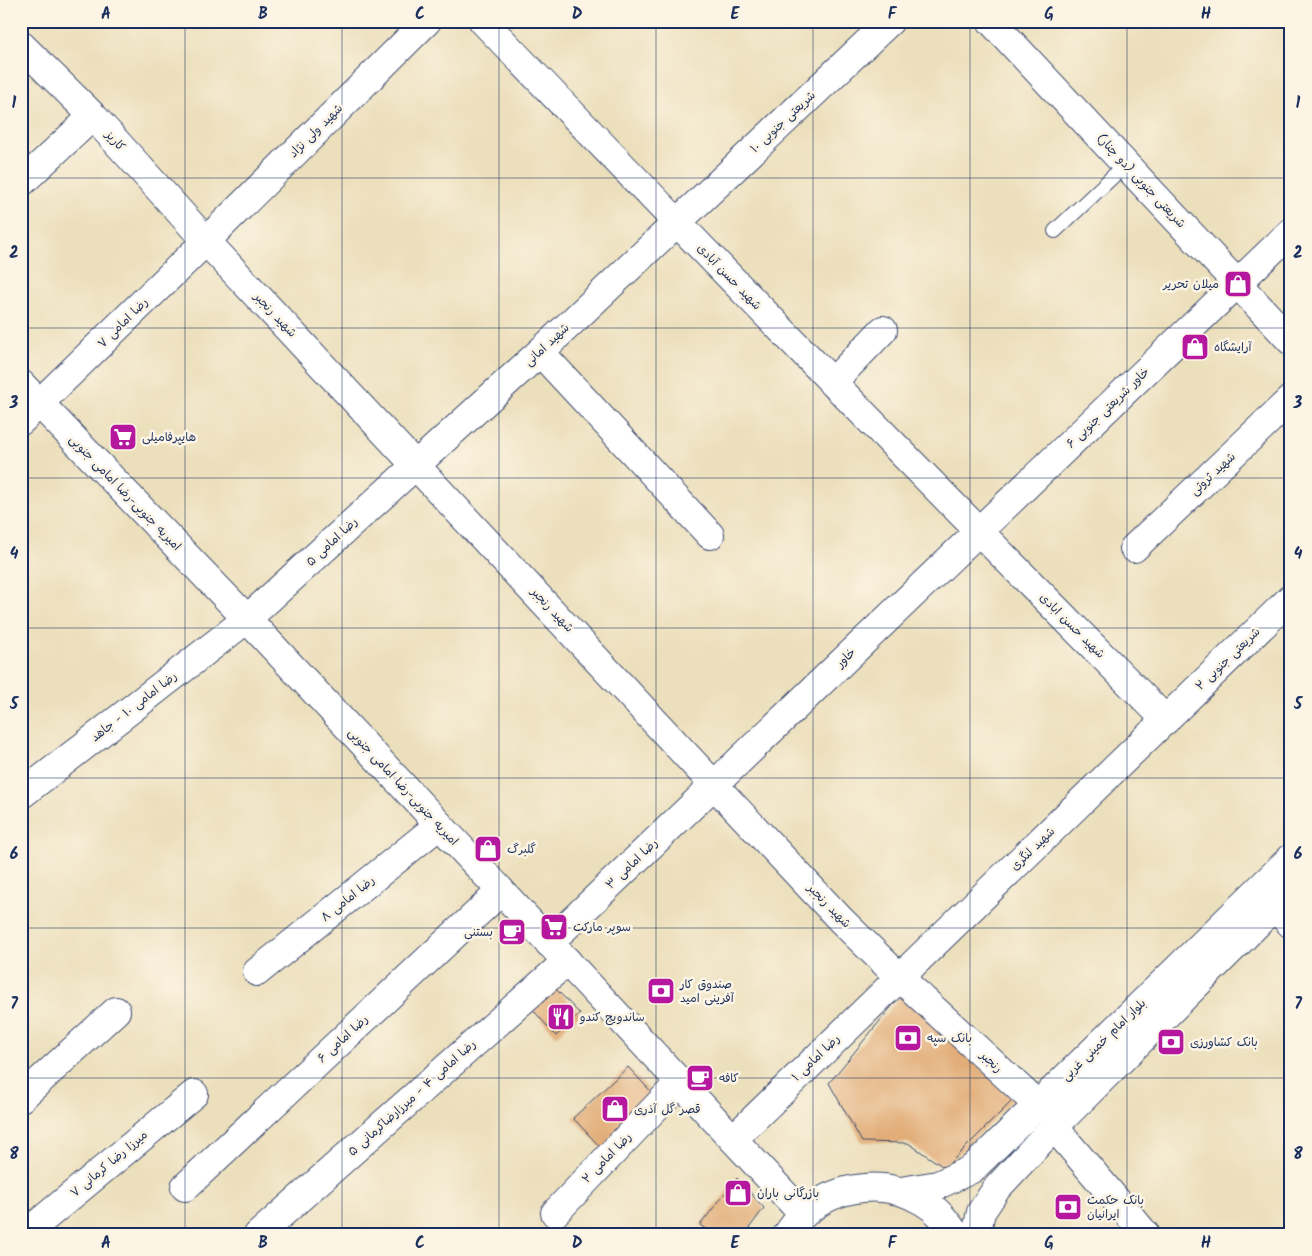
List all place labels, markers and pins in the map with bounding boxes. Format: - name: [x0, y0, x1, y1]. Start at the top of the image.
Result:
- shop icon: میلان تحریر: [1223, 269, 1253, 299]
- place label: میلان تحریر: [1162, 275, 1219, 294]
- shop icon: آرایشگاه: [1180, 332, 1210, 362]
- place label: آرایشگاه: [1214, 338, 1253, 357]
- supermarket icon: هایپرفامیلی: [108, 422, 138, 452]
- place label: هایپرفامیلی: [142, 428, 196, 447]
- shop icon: گلبرگ: [473, 834, 503, 864]
- place label: گلبرگ: [507, 840, 536, 859]
- supermarket icon: سوپر مارکت: [539, 912, 569, 942]
- cafe icon: بستنی: [497, 917, 527, 947]
- place label: سوپر مارکت: [573, 918, 631, 937]
- place label: بستنی: [464, 923, 493, 942]
- place label: صندوق کار آفرینی امید: [679, 975, 735, 1008]
- bank icon: صندوق کار آفرینی امید: [646, 976, 676, 1006]
- restaurant icon: ساندویچ کندو: [546, 1002, 576, 1032]
- place label: ساندویچ کندو: [579, 1008, 645, 1027]
- bank icon: بانک سپه: [893, 1023, 923, 1053]
- bank icon: بانک کشاورزی: [1156, 1027, 1186, 1057]
- place label: بانک سپه: [927, 1029, 972, 1048]
- place label: بانک کشاورزی: [1190, 1033, 1258, 1052]
- cafe icon: کافه: [685, 1063, 715, 1093]
- place label: کافه: [719, 1069, 739, 1088]
- shop icon: قصر گل آذری: [600, 1094, 630, 1124]
- place label: قصر گل آذری: [634, 1100, 700, 1119]
- shop icon: بازرگانی باران: [723, 1178, 753, 1208]
- place label: بازرگانی باران: [757, 1184, 819, 1203]
- place label: بانک حکمت ایرانیان: [1087, 1191, 1144, 1224]
- bank icon: بانک حکمت ایرانیان: [1053, 1192, 1083, 1222]

